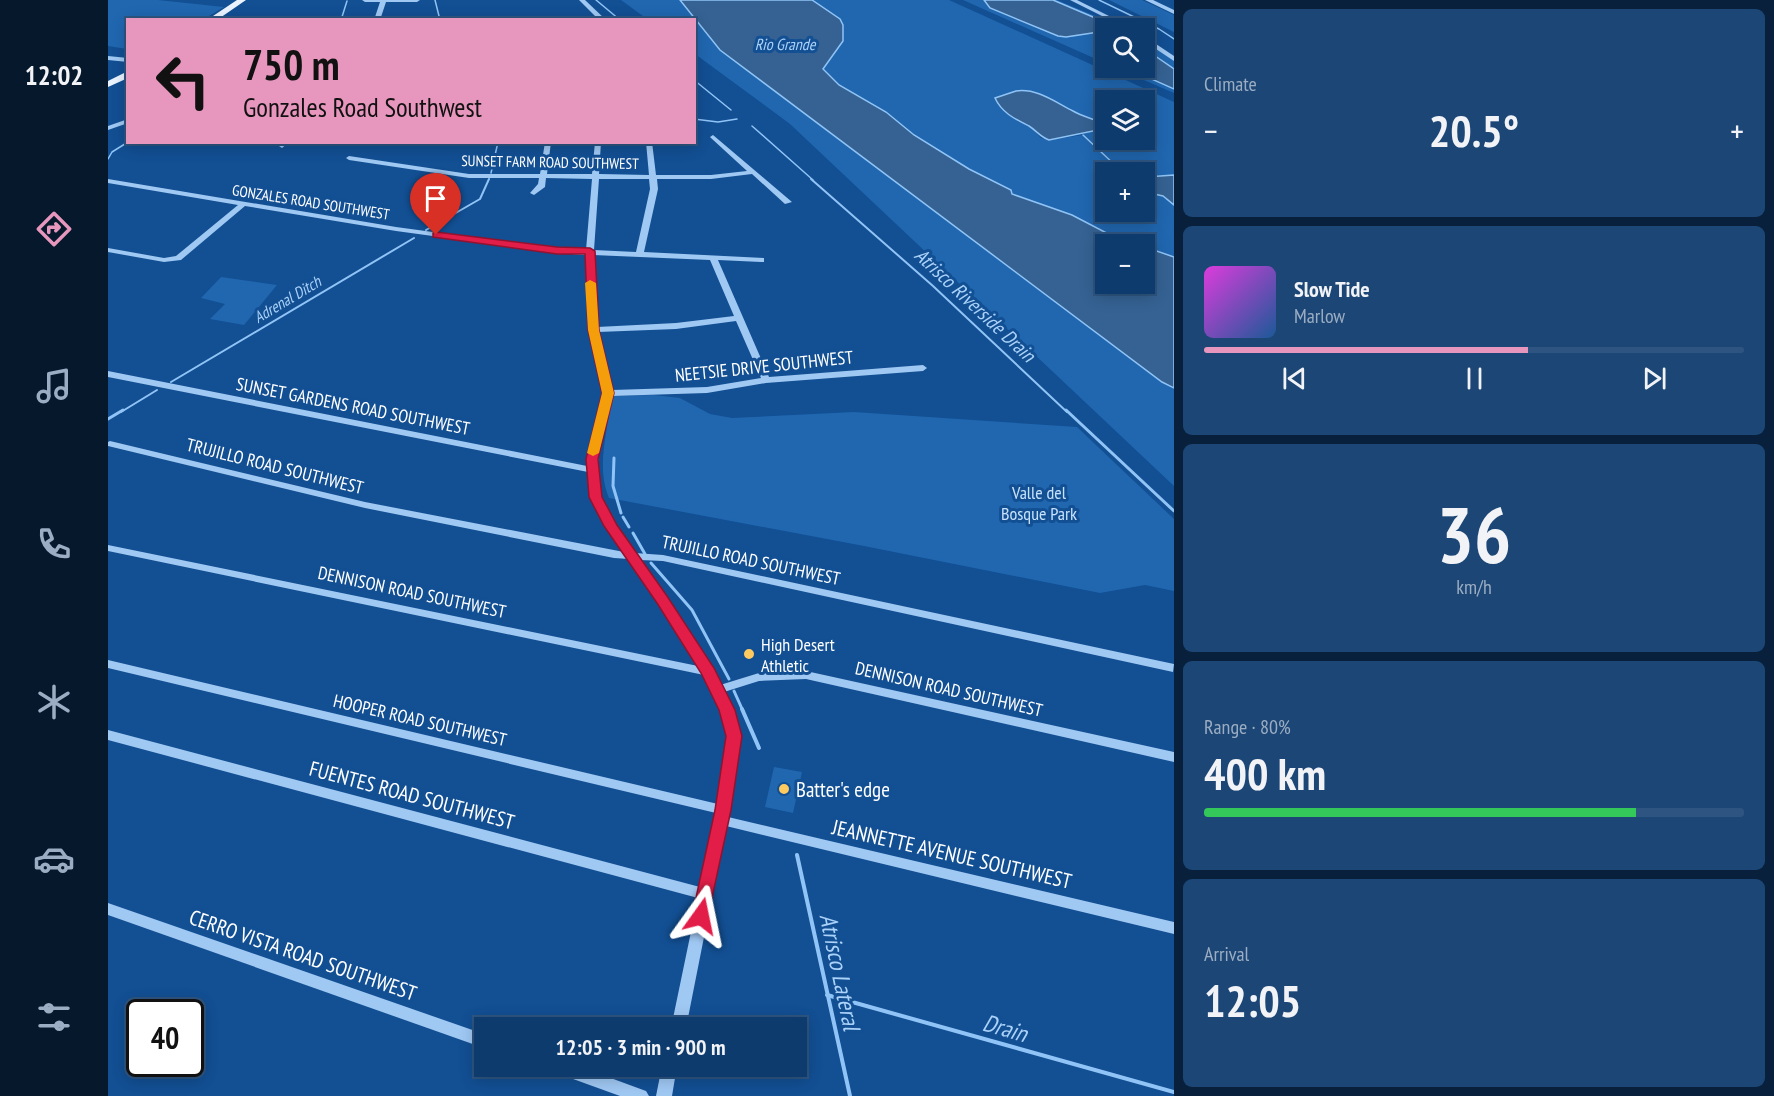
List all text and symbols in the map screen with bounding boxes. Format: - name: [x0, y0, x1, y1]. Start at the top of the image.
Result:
- map controls: [1095, 18, 1155, 294]
- button: search: [1095, 18, 1155, 78]
- water label: Rio Grande: [755, 34, 817, 54]
- text: 750 m: [243, 37, 340, 92]
- icon: left: [144, 42, 222, 120]
- text: 12:02: [25, 58, 83, 92]
- text: Climate: [1204, 71, 1257, 97]
- text: Gonzales Road Southwest: [243, 90, 482, 124]
- button: layers: [1095, 90, 1155, 150]
- text: 20.5°: [1429, 101, 1519, 159]
- text: −: [1204, 109, 1218, 152]
- text: +: [1730, 109, 1744, 152]
- street label: SUNSET FARM ROAD SOUTHWEST: [461, 151, 639, 173]
- button: +: [1095, 162, 1155, 222]
- pin: [410, 173, 461, 235]
- street label: GONZALES ROAD SOUTHWEST: [231, 180, 391, 224]
- icon: arrive: [419, 182, 452, 215]
- icon: directions: [33, 208, 75, 250]
- button: −: [1095, 234, 1155, 294]
- water label: Atrisco Riverside Drain: [909, 242, 1042, 368]
- water label: Adrenal Ditch: [250, 271, 325, 327]
- text: Slow Tide: [1294, 275, 1370, 303]
- text: Marlow: [1294, 303, 1345, 329]
- street label: NEETSIE DRIVE SOUTHWEST: [674, 345, 854, 387]
- icon: previous: [1278, 362, 1311, 395]
- icon: pause: [1458, 362, 1491, 395]
- icon: next: [1638, 362, 1671, 395]
- icon: music: [33, 365, 75, 407]
- street label: SUNSET GARDENS ROAD SOUTHWEST: [234, 372, 472, 440]
- street label: TRUJILLO ROAD SOUTHWEST: [184, 433, 366, 499]
- park label: Valle del Bosque Park: [1001, 481, 1077, 525]
- text: 36: [1437, 484, 1511, 585]
- icon: phone: [33, 523, 75, 565]
- street label: TRUJILLO ROAD SOUTHWEST: [660, 530, 842, 590]
- street label: DENNISON ROAD SOUTHWEST: [316, 561, 508, 623]
- text: km/h: [1456, 574, 1492, 600]
- place label: High Desert Athletic: [761, 633, 835, 677]
- marker: High Desert Athletic: [742, 647, 756, 661]
- street label: DENNISON ROAD SOUTHWEST: [853, 656, 1045, 722]
- icon: climate: [33, 681, 75, 723]
- street label: HOOPER ROAD SOUTHWEST: [331, 689, 509, 751]
- text: Range · 80%: [1204, 714, 1291, 740]
- text: 400 km: [1204, 744, 1326, 802]
- street label: FUENTES ROAD SOUTHWEST: [306, 755, 518, 836]
- place label: Batter's edge: [796, 776, 890, 803]
- marker: Batter's edge: [777, 782, 791, 796]
- street label: JEANNETTE AVENUE SOUTHWEST: [829, 813, 1075, 895]
- icon: car: [33, 838, 75, 880]
- position arrow: [669, 884, 733, 948]
- street label: CERRO VISTA ROAD SOUTHWEST: [186, 903, 421, 1007]
- water label: Atrisco Lateral: [813, 911, 868, 1035]
- text: Arrival: [1204, 941, 1249, 967]
- text: 12:05: [1204, 971, 1301, 1029]
- icon: filters: [33, 996, 75, 1038]
- speed limit sign: 40: [126, 999, 204, 1077]
- water label: Drain: [979, 1007, 1032, 1049]
- text: 12:05 · 3 min · 900 m: [555, 1033, 726, 1061]

